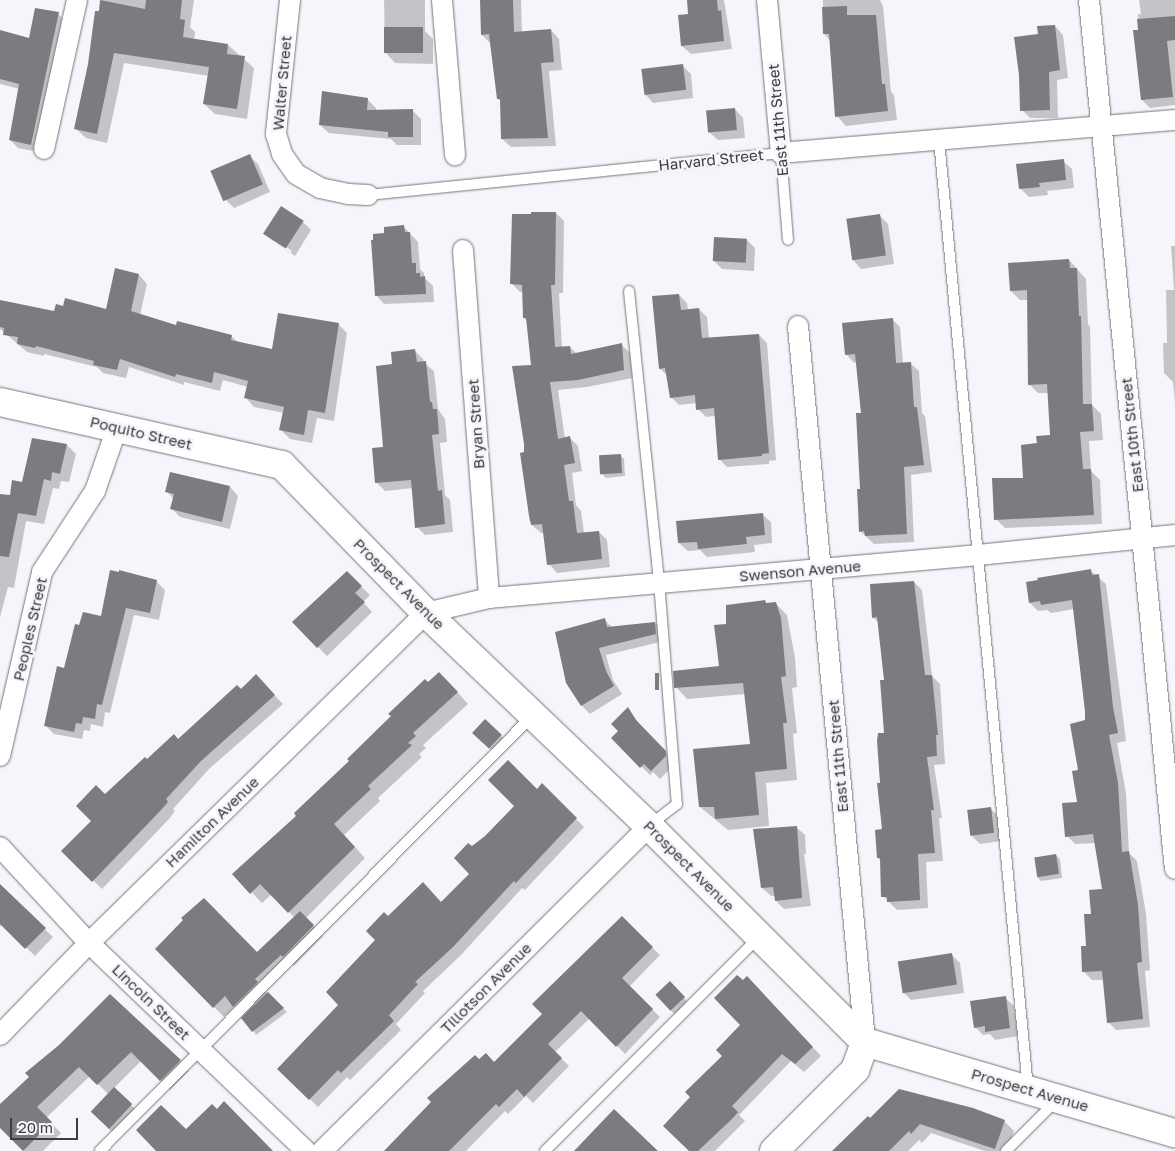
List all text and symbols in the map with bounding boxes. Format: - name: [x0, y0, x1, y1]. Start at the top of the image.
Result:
- street label: Walter Street: [269, 35, 295, 131]
- street label: East 11th Street: [764, 63, 792, 177]
- street label: Harvard Street: [658, 146, 764, 174]
- street label: East 10th Street: [1117, 377, 1147, 493]
- street label: Bryan Street: [464, 378, 488, 470]
- street label: Poquito Street: [88, 413, 194, 453]
- street label: Prospect Avenue: [350, 535, 448, 633]
- street label: Swenson Avenue: [738, 557, 862, 585]
- street label: Peoples Street: [9, 575, 51, 683]
- street label: East 11th Street: [824, 699, 852, 813]
- street label: Hamilton Avenue: [162, 773, 262, 871]
- street label: Prospect Avenue: [640, 817, 738, 915]
- street label: Tillotson Avenue: [437, 939, 535, 1037]
- street label: Lincoln Street: [108, 960, 194, 1044]
- street label: Prospect Avenue: [969, 1065, 1091, 1115]
- scale bar: [12, 1108, 80, 1140]
- text: 20 m: [18, 1118, 53, 1136]

